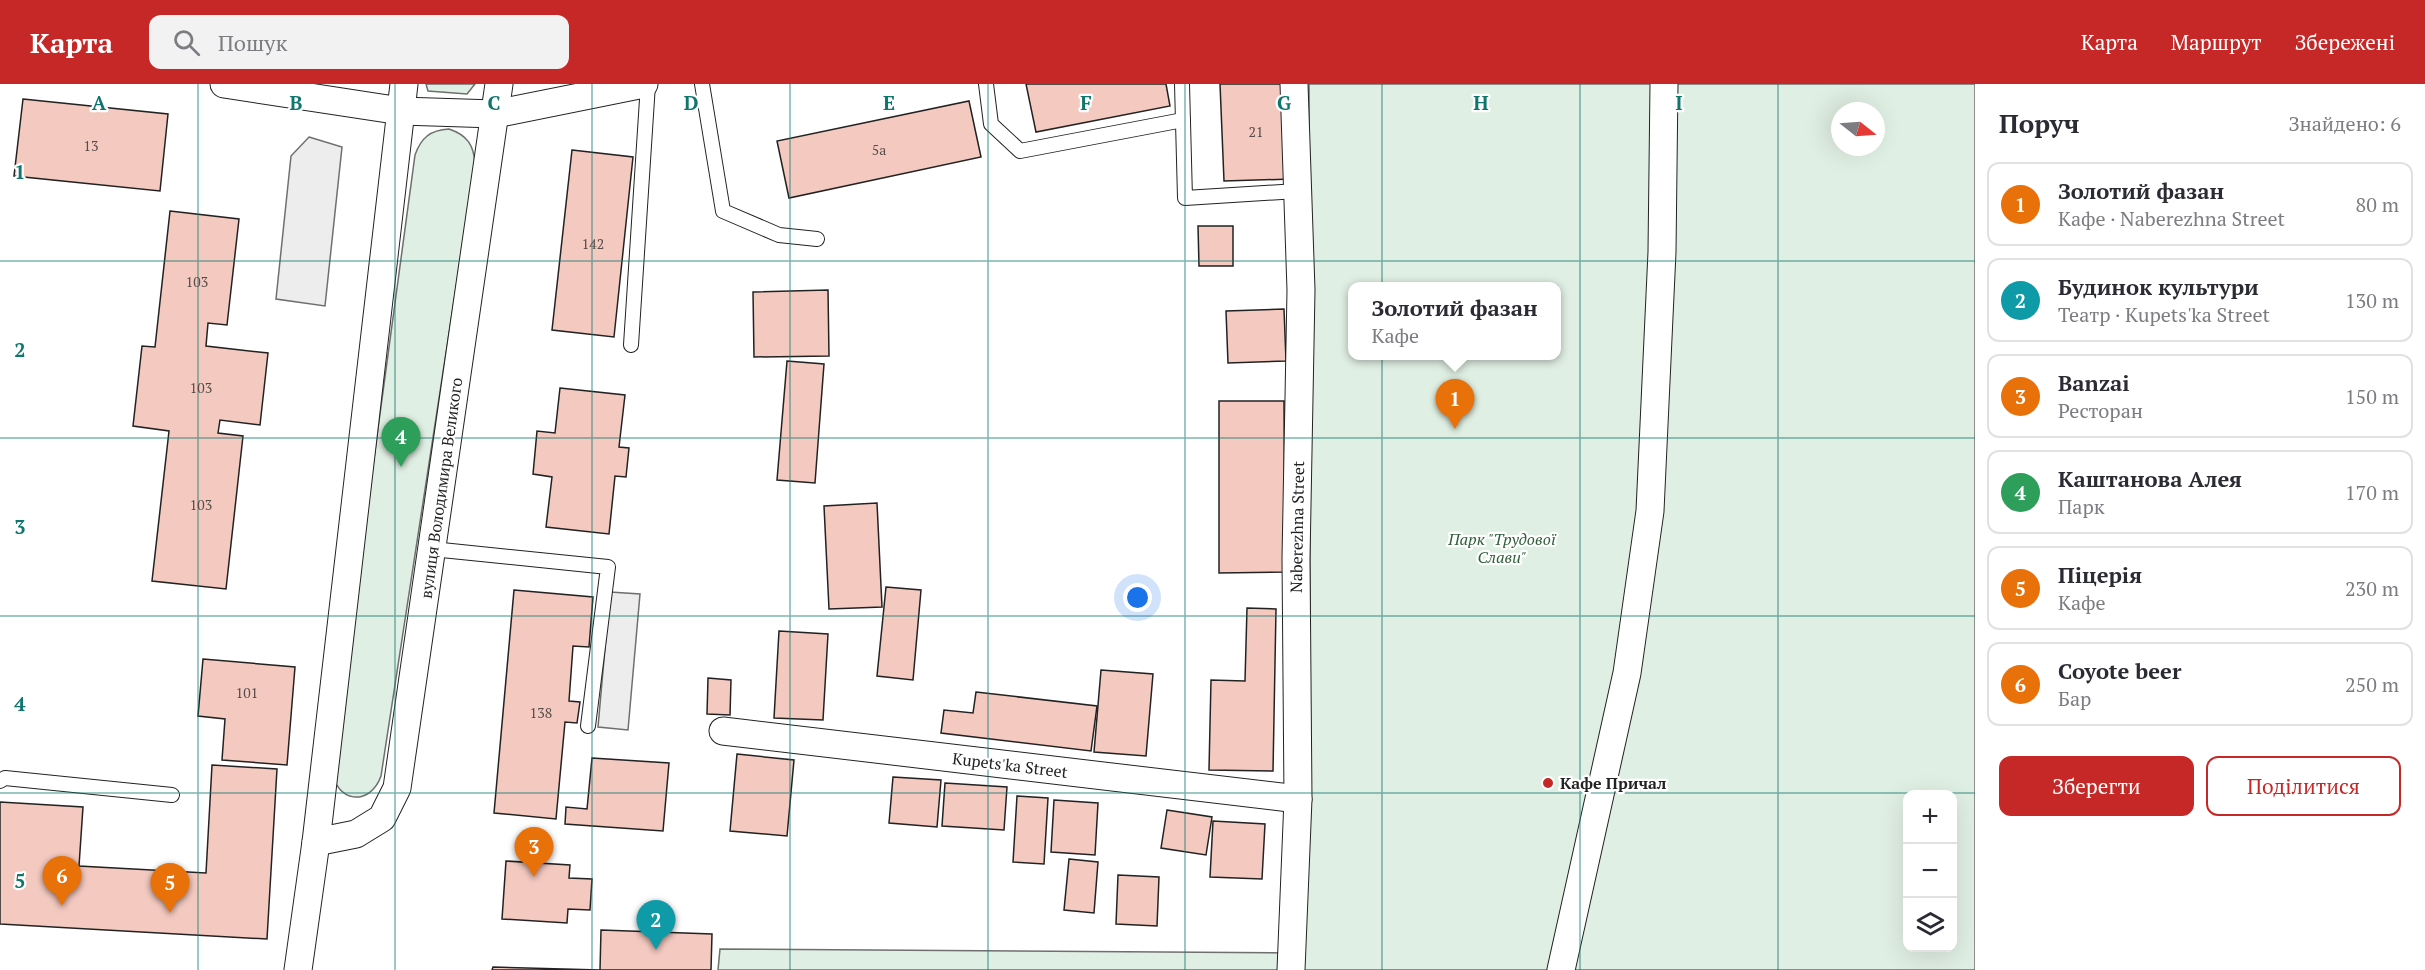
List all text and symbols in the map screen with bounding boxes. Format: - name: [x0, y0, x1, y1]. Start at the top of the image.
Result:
- search box: [149, 15, 569, 69]
- text: Карта: [30, 24, 113, 61]
- icon: search: [170, 26, 203, 59]
- text: Пошук: [218, 28, 287, 57]
- text: Карта: [2081, 28, 2138, 56]
- text: Маршрут: [2171, 28, 2262, 56]
- text: Збережені: [2295, 28, 2395, 56]
- text: A: [92, 89, 107, 116]
- text: B: [290, 89, 303, 116]
- text: C: [487, 89, 501, 116]
- text: D: [684, 89, 698, 116]
- text: E: [883, 89, 895, 116]
- text: F: [1080, 89, 1092, 116]
- text: G: [1277, 89, 1291, 116]
- text: H: [1473, 89, 1489, 116]
- text: I: [1675, 89, 1683, 116]
- north arrow: [1831, 102, 1885, 156]
- text: Поруч: [1999, 106, 2080, 140]
- text: Знайдено: 6: [2288, 110, 2401, 137]
- house number: 21: [1249, 122, 1263, 141]
- house number: 13: [84, 136, 98, 155]
- house number: 5а: [872, 140, 886, 159]
- text: 1: [14, 158, 26, 185]
- text: Золотий фазан: [2058, 176, 2224, 205]
- text: 1: [2015, 191, 2026, 218]
- text: 80 m: [2356, 191, 2399, 218]
- text: Кафе · Naberezhna Street: [2058, 205, 2285, 232]
- house number: 142: [582, 234, 604, 253]
- house number: 103: [186, 272, 208, 291]
- text: Будинок культури: [2058, 272, 2259, 301]
- popup: [1348, 282, 1561, 360]
- text: 2: [2015, 287, 2026, 314]
- text: 130 m: [2345, 287, 2399, 314]
- text: Золотий фазан: [1372, 293, 1538, 322]
- text: Театр · Kupets'ka Street: [2058, 301, 2270, 328]
- text: Кафе: [1372, 322, 1419, 349]
- text: 2: [14, 336, 26, 363]
- text: Banzai: [2058, 368, 2130, 397]
- street label: вулиця Володимира Великого: [415, 376, 467, 600]
- house number: 103: [190, 378, 212, 397]
- pin: 1: [1436, 380, 1474, 429]
- text: 3: [2015, 383, 2026, 410]
- text: 150 m: [2345, 383, 2399, 410]
- text: Ресторан: [2058, 397, 2143, 424]
- pin: 4: [382, 418, 420, 467]
- street label: Naberezhna Street: [1285, 461, 1309, 593]
- text: Каштанова Алея: [2058, 464, 2242, 493]
- text: 4: [2015, 479, 2026, 506]
- text: 170 m: [2345, 479, 2399, 506]
- text: Парк: [2058, 493, 2105, 520]
- house number: 103: [190, 495, 212, 514]
- text: 3: [14, 513, 26, 540]
- park label: Парк "Трудової Слави": [1447, 528, 1557, 568]
- text: Піцерія: [2058, 560, 2142, 589]
- text: 5: [2015, 575, 2026, 602]
- text: 230 m: [2345, 575, 2399, 602]
- your location: [1123, 583, 1152, 612]
- text: Кафе: [2058, 589, 2106, 616]
- text: Coyote beer: [2058, 656, 2181, 685]
- text: 6: [2015, 671, 2026, 698]
- text: 250 m: [2345, 671, 2399, 698]
- house number: 101: [236, 683, 258, 702]
- text: Бар: [2058, 685, 2091, 712]
- text: 4: [14, 690, 26, 717]
- house number: 138: [530, 703, 552, 722]
- street label: Kupets'ka Street: [951, 747, 1069, 783]
- button: Зберегти: [1999, 756, 2194, 816]
- button: Поділитися: [2206, 756, 2401, 816]
- place label: Кафе Причал: [1560, 772, 1666, 794]
- marker: Кафе Причал: [1541, 776, 1555, 790]
- map controls: [1903, 790, 1957, 952]
- button: +: [1903, 790, 1957, 844]
- pin: 3: [514, 828, 554, 877]
- button: −: [1903, 844, 1957, 898]
- pin: 6: [42, 856, 82, 906]
- pin: 5: [150, 864, 190, 913]
- text: 5: [14, 867, 26, 894]
- button: layers: [1903, 898, 1957, 952]
- pin: 2: [636, 900, 676, 950]

